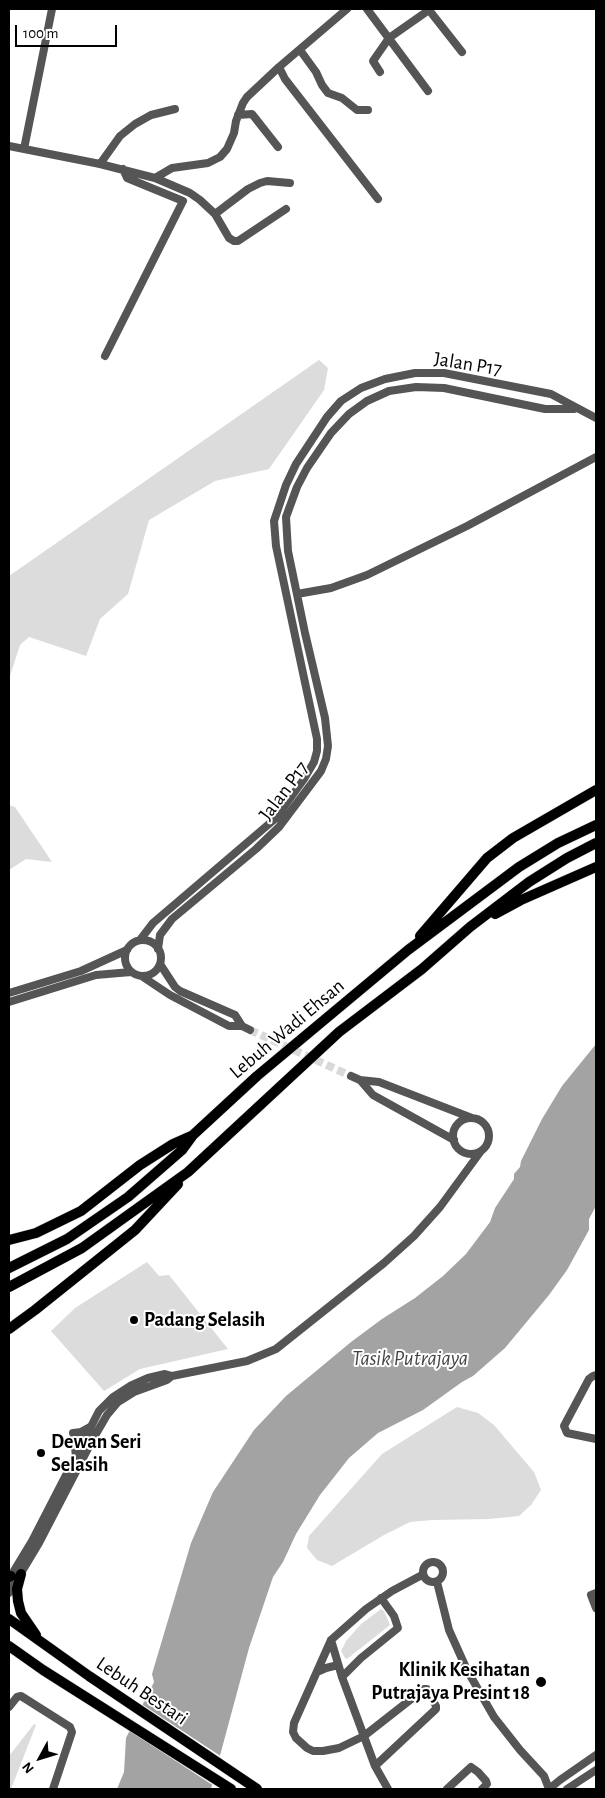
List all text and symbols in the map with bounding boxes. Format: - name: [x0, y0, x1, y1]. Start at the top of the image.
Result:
- scale bar: [18, 15, 120, 47]
- text: 100 m: [23, 26, 58, 41]
- street label: Jalan P17: [432, 347, 504, 381]
- street label: Jalan P17: [254, 757, 314, 825]
- street label: Lebuh Wadi Ehsan: [225, 974, 349, 1084]
- place label: Padang Selasih: [144, 1308, 265, 1332]
- marker: Padang Selasih: [128, 1314, 140, 1326]
- water label: Tasik Putrajaya: [352, 1346, 468, 1372]
- place label: Dewan Seri Selasih: [51, 1430, 142, 1477]
- marker: Dewan Seri Selasih: [35, 1447, 47, 1459]
- street label: Lebuh Bestari: [92, 1652, 192, 1730]
- place label: Klinik Kesihatan Putrajaya Presint 18: [371, 1658, 530, 1705]
- marker: Klinik Kesihatan Putrajaya Presint 18: [534, 1675, 548, 1689]
- north arrow: [15, 1733, 65, 1783]
- text: N: [20, 1759, 37, 1776]

